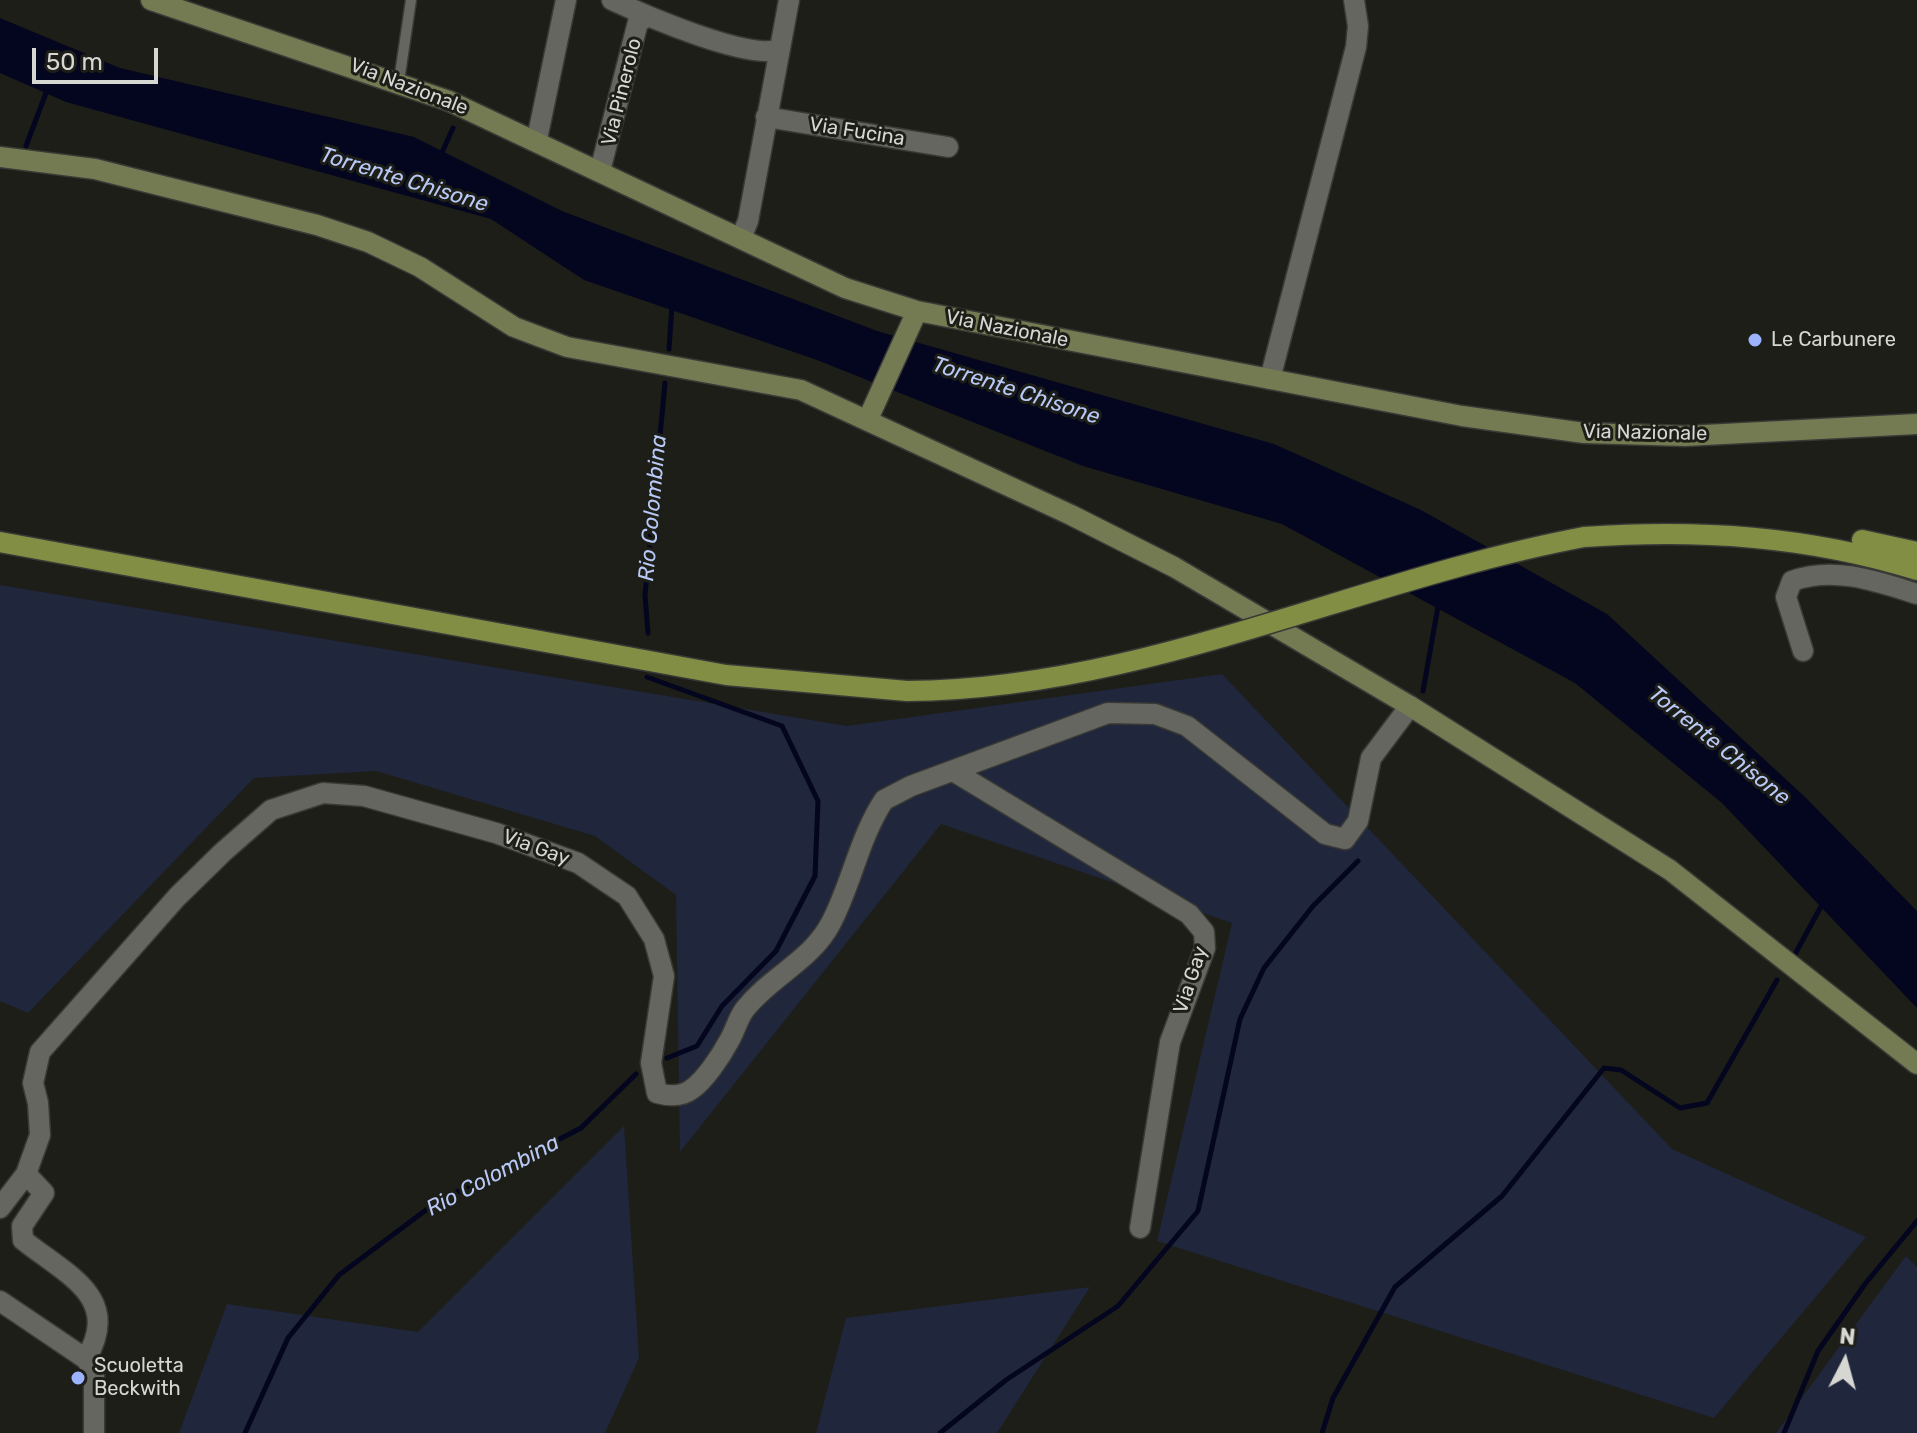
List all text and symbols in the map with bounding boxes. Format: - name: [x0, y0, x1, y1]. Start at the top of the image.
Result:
- scale bar: [36, 32, 162, 82]
- street label: Via Pinerolo: [597, 36, 647, 148]
- text: 50 m: [46, 48, 103, 76]
- street label: Via Nazionale: [347, 53, 471, 121]
- street label: Via Fucina: [808, 113, 906, 151]
- water label: Torrente Chisone: [317, 142, 491, 218]
- street label: Via Nazionale: [944, 305, 1070, 353]
- place label: Le Carbunere: [1771, 328, 1896, 352]
- marker: Le Carbunere: [1746, 331, 1764, 349]
- water label: Torrente Chisone: [929, 351, 1103, 431]
- street label: Via Nazionale: [1583, 420, 1707, 446]
- water label: Rio Colombina: [633, 434, 673, 582]
- water label: Torrente Chisone: [1643, 681, 1795, 811]
- street label: Via Gay: [499, 825, 573, 871]
- street label: Via Gay: [1169, 943, 1213, 1017]
- water label: Rio Colombina: [422, 1130, 564, 1222]
- north arrow: [1805, 1321, 1885, 1401]
- text: N: [1838, 1322, 1857, 1351]
- place label: Scuoletta Beckwith: [94, 1354, 184, 1401]
- marker: Scuoletta Beckwith: [69, 1369, 87, 1387]

